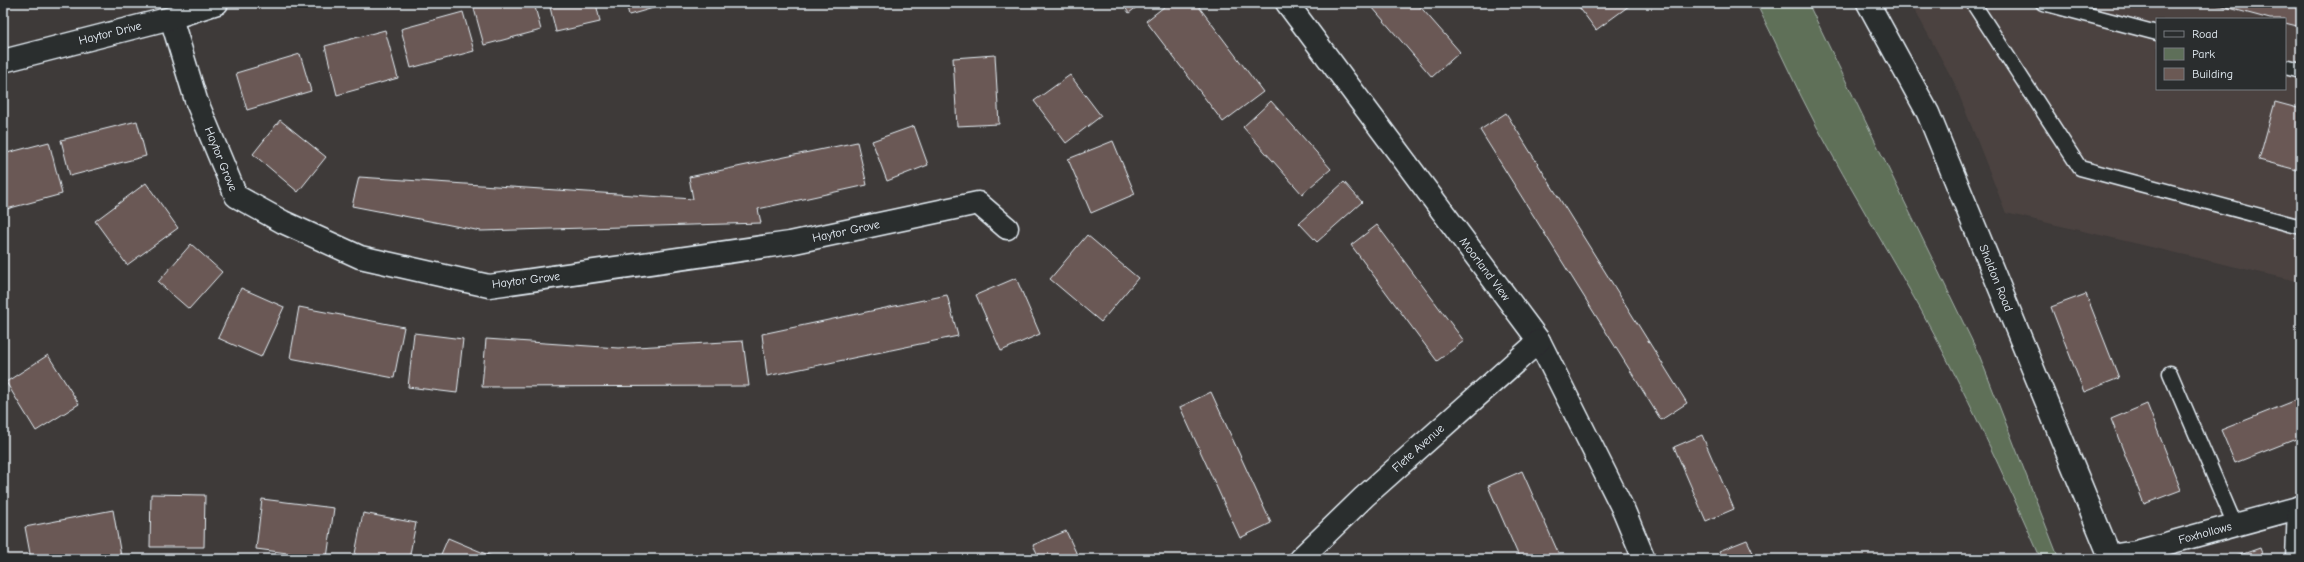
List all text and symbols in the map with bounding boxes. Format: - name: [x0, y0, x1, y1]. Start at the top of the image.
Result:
- street label: Haytor Drive: [77, 18, 143, 48]
- legend: [2156, 18, 2286, 90]
- text: Road: [2192, 27, 2218, 41]
- text: Park: [2192, 47, 2215, 61]
- text: Building: [2192, 67, 2233, 81]
- street label: Haytor Grove: [202, 125, 240, 193]
- street label: Haytor Grove: [811, 217, 881, 245]
- street label: Moorland View: [1457, 235, 1514, 304]
- street label: Shaldon Road: [1976, 242, 2016, 314]
- street label: Haytor Grove: [491, 269, 561, 291]
- street label: Flete Avenue: [1389, 421, 1447, 475]
- street label: Foxhollows: [2177, 519, 2233, 547]

